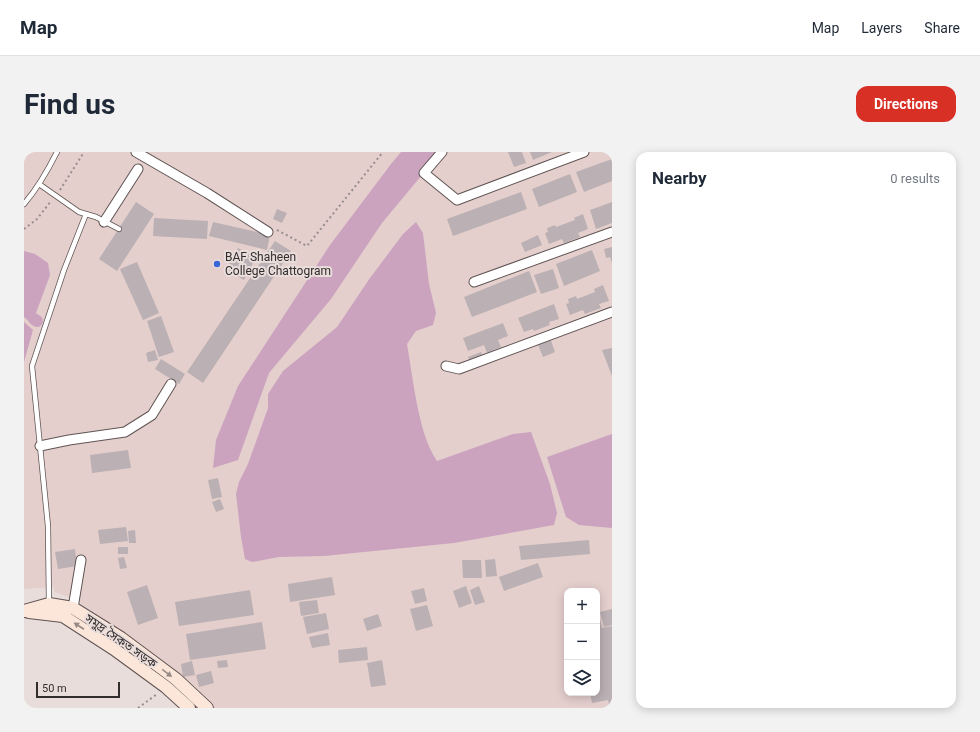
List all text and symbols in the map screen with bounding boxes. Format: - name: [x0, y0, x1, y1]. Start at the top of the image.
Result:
- text: Map: [20, 16, 58, 39]
- text: Map: [812, 20, 839, 36]
- text: Layers: [861, 20, 902, 36]
- text: Share: [924, 20, 960, 36]
- button: Directions: [856, 86, 956, 122]
- text: Find us: [24, 88, 115, 121]
- text: Nearby: [652, 168, 707, 188]
- text: 0 results: [890, 171, 940, 186]
- place label: BAF Shaheen College Chattogram: [225, 250, 331, 278]
- marker: BAF Shaheen College Chattogram: [212, 259, 222, 269]
- map controls: [564, 588, 600, 696]
- button: +: [564, 588, 600, 624]
- street label: সমুদ্র সৈকত সড়ক: [81, 610, 160, 672]
- one-way arrow: [73, 623, 85, 630]
- button: −: [564, 624, 600, 660]
- button: layers: [564, 660, 600, 696]
- one-way arrow: [162, 669, 173, 677]
- scale bar: [36, 680, 120, 699]
- text: 50 m: [42, 682, 67, 695]

